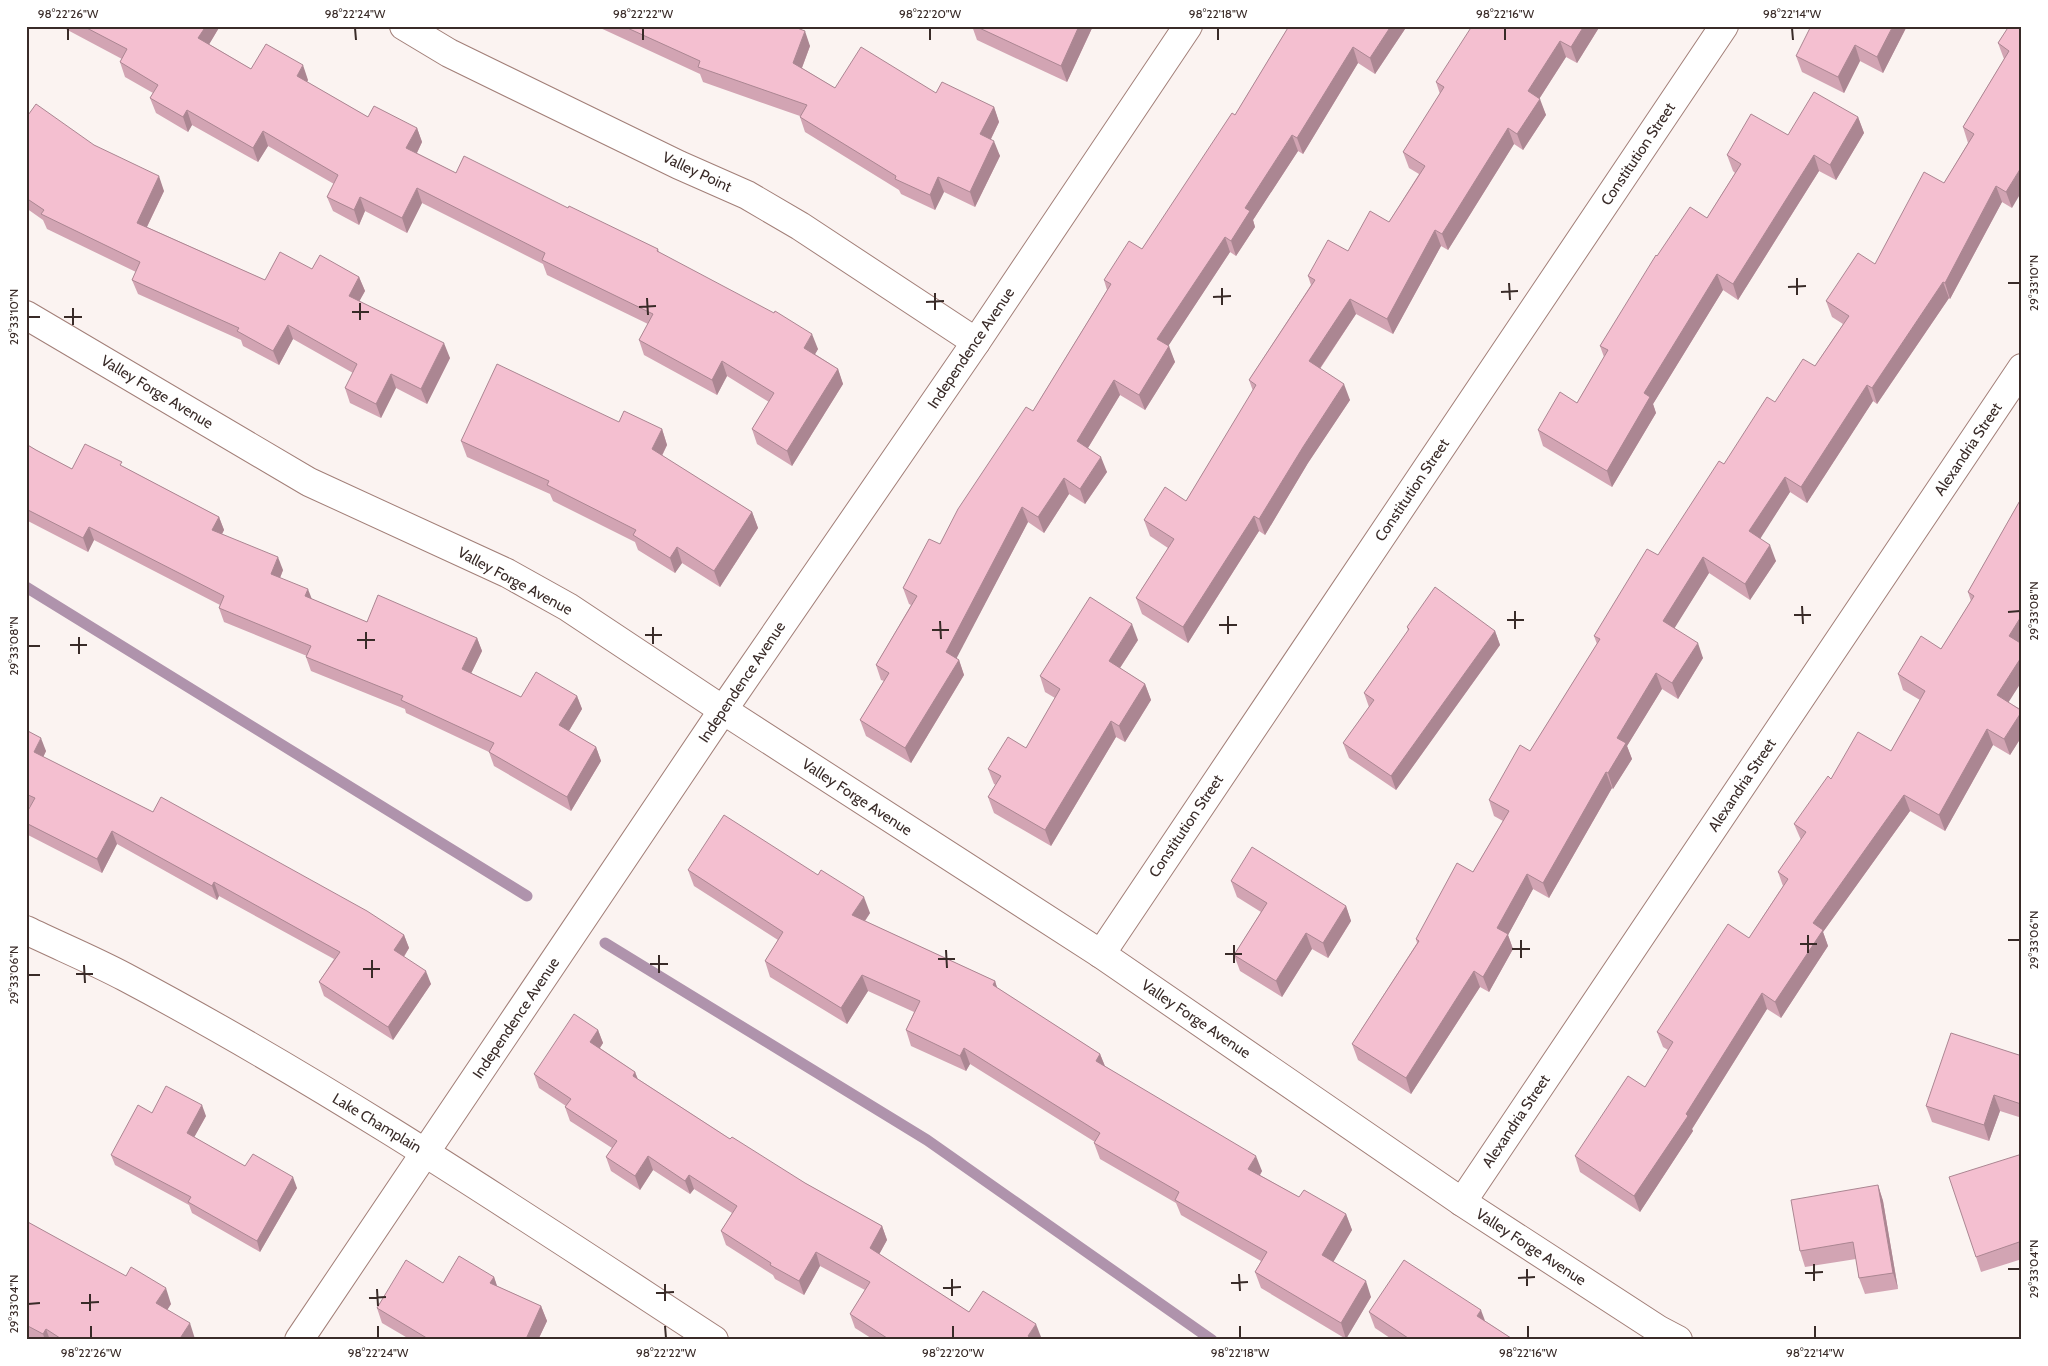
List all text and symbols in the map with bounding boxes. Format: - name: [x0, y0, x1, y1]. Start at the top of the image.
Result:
- text: 98°22'26"W: [38, 6, 99, 21]
- text: 98°22'24"W: [325, 6, 386, 21]
- text: 98°22'22"W: [613, 6, 674, 21]
- text: 98°22'20"W: [899, 6, 962, 21]
- text: 98°22'18"W: [1189, 6, 1248, 21]
- text: 98°22'16"W: [1476, 6, 1535, 21]
- text: 98°22'14"W: [1763, 6, 1822, 21]
- street label: Constitution Street: [1597, 99, 1679, 209]
- street label: Valley Point: [659, 148, 735, 196]
- text: 29°33'10"N: [2026, 255, 2041, 311]
- street label: Independence Avenue: [924, 284, 1018, 412]
- text: 29°33'10"N: [6, 289, 21, 345]
- street label: Valley Forge Avenue: [98, 351, 217, 433]
- street label: Alexandria Street: [1930, 399, 2006, 499]
- street label: Constitution Street: [1371, 435, 1453, 545]
- street label: Valley Forge Avenue: [454, 543, 576, 619]
- text: 29°33'08"N: [2026, 581, 2041, 641]
- text: 29°33'08"N: [6, 616, 21, 676]
- street label: Independence Avenue: [695, 618, 789, 746]
- street label: Alexandria Street: [1704, 735, 1780, 835]
- street label: Valley Forge Avenue: [799, 755, 916, 839]
- street label: Constitution Street: [1145, 771, 1227, 881]
- text: 29°33'06"N: [2026, 910, 2041, 970]
- text: 29°33'06"N: [6, 945, 21, 1005]
- street label: Independence Avenue: [469, 954, 563, 1082]
- street label: Valley Forge Avenue: [1138, 976, 1254, 1062]
- street label: Alexandria Street: [1478, 1071, 1554, 1171]
- street label: Lake Champlain: [329, 1089, 425, 1157]
- street label: Valley Forge Avenue: [1473, 1205, 1590, 1289]
- text: 29°33'04"N: [2026, 1239, 2041, 1299]
- text: 29°33'04"N: [6, 1274, 21, 1334]
- text: 98°22'26"W: [61, 1345, 122, 1360]
- text: 98°22'24"W: [348, 1345, 409, 1360]
- text: 98°22'22"W: [636, 1345, 697, 1360]
- text: 98°22'20"W: [922, 1345, 985, 1360]
- text: 98°22'18"W: [1211, 1345, 1270, 1360]
- text: 98°22'16"W: [1499, 1345, 1558, 1360]
- text: 98°22'14"W: [1786, 1345, 1845, 1360]

